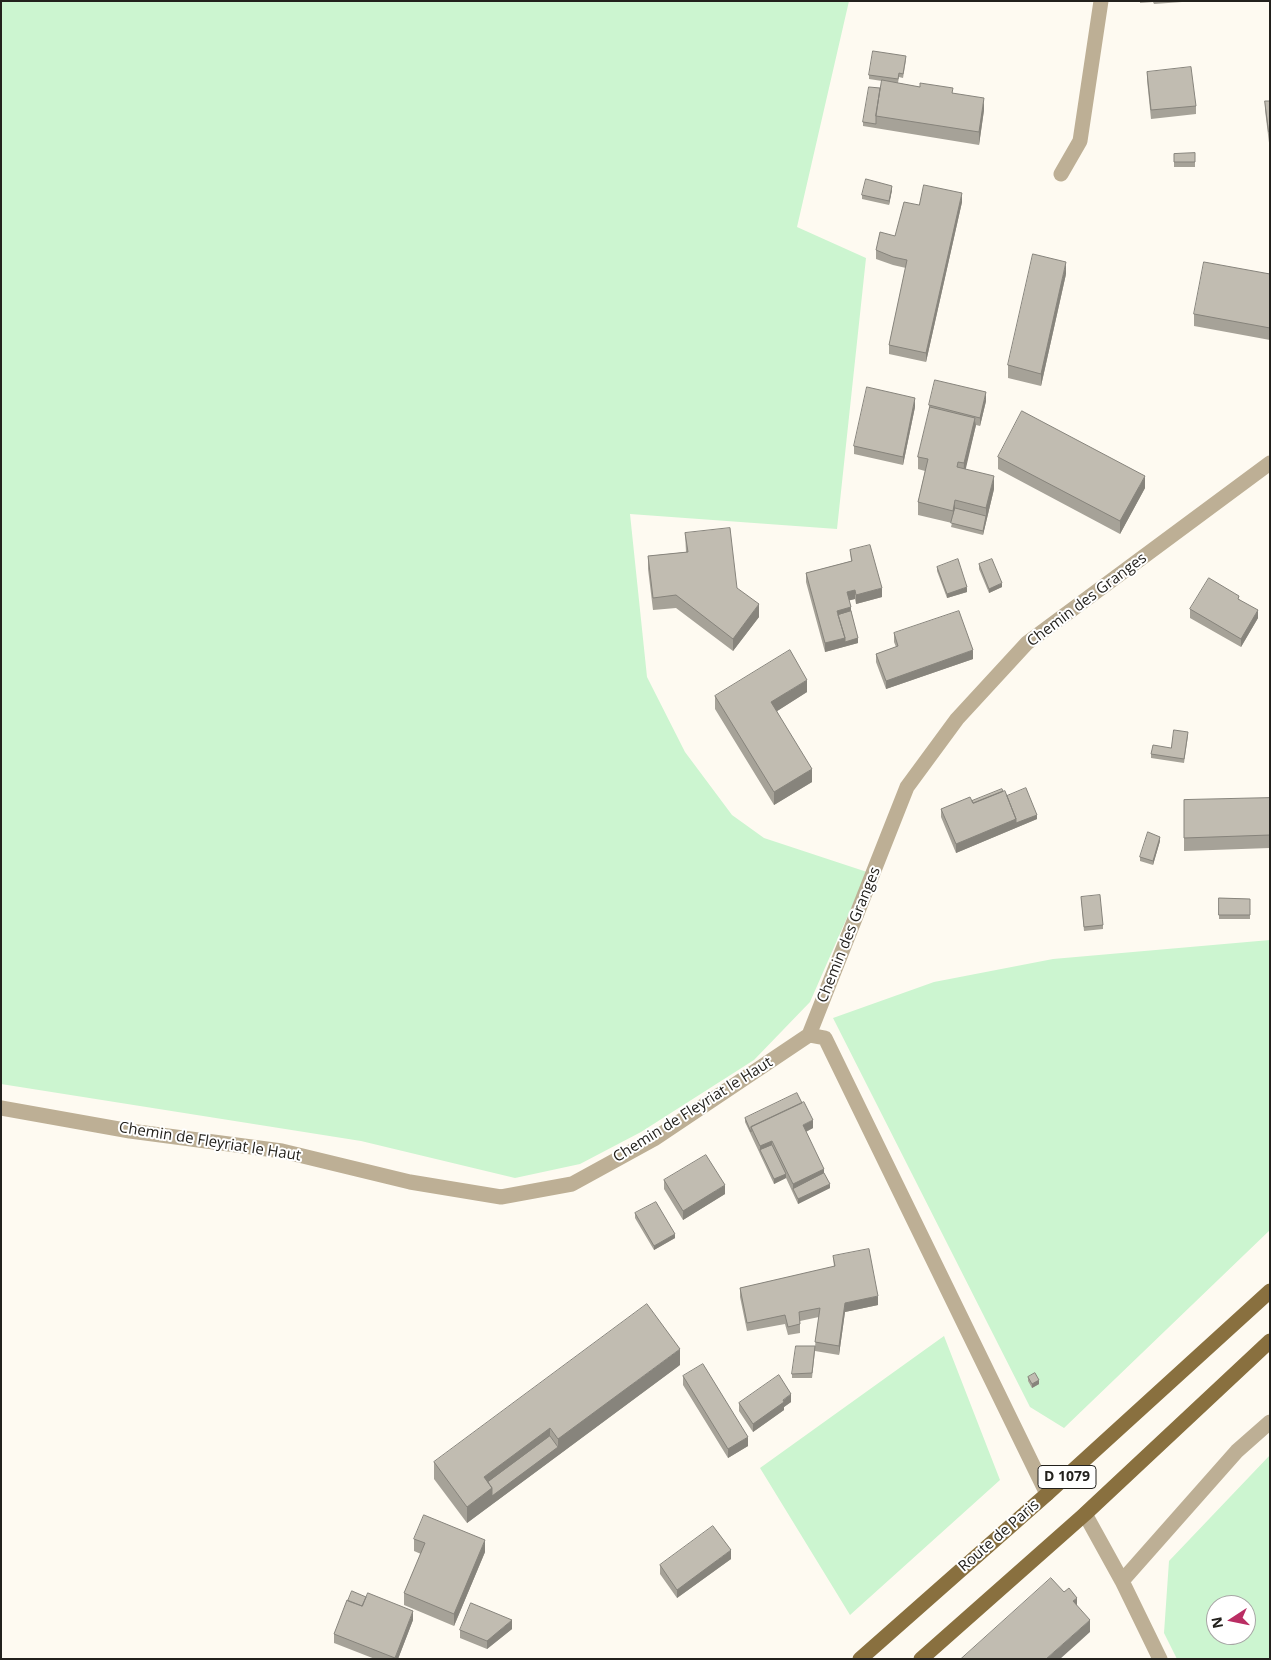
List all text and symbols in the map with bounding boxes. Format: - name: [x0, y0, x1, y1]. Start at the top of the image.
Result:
- street label: Chemin des Granges: [1024, 549, 1150, 651]
- street label: Chemin des Granges: [814, 865, 884, 1005]
- street label: Chemin de Fleyriat le Haut: [610, 1054, 776, 1166]
- street label: Chemin de Fleyriat le Haut: [118, 1119, 302, 1165]
- road number: D 1079: [1038, 1465, 1096, 1488]
- street label: Route de Paris: [955, 1496, 1043, 1576]
- north arrow: [1206, 1595, 1256, 1645]
- text: N: [1206, 1615, 1227, 1630]

